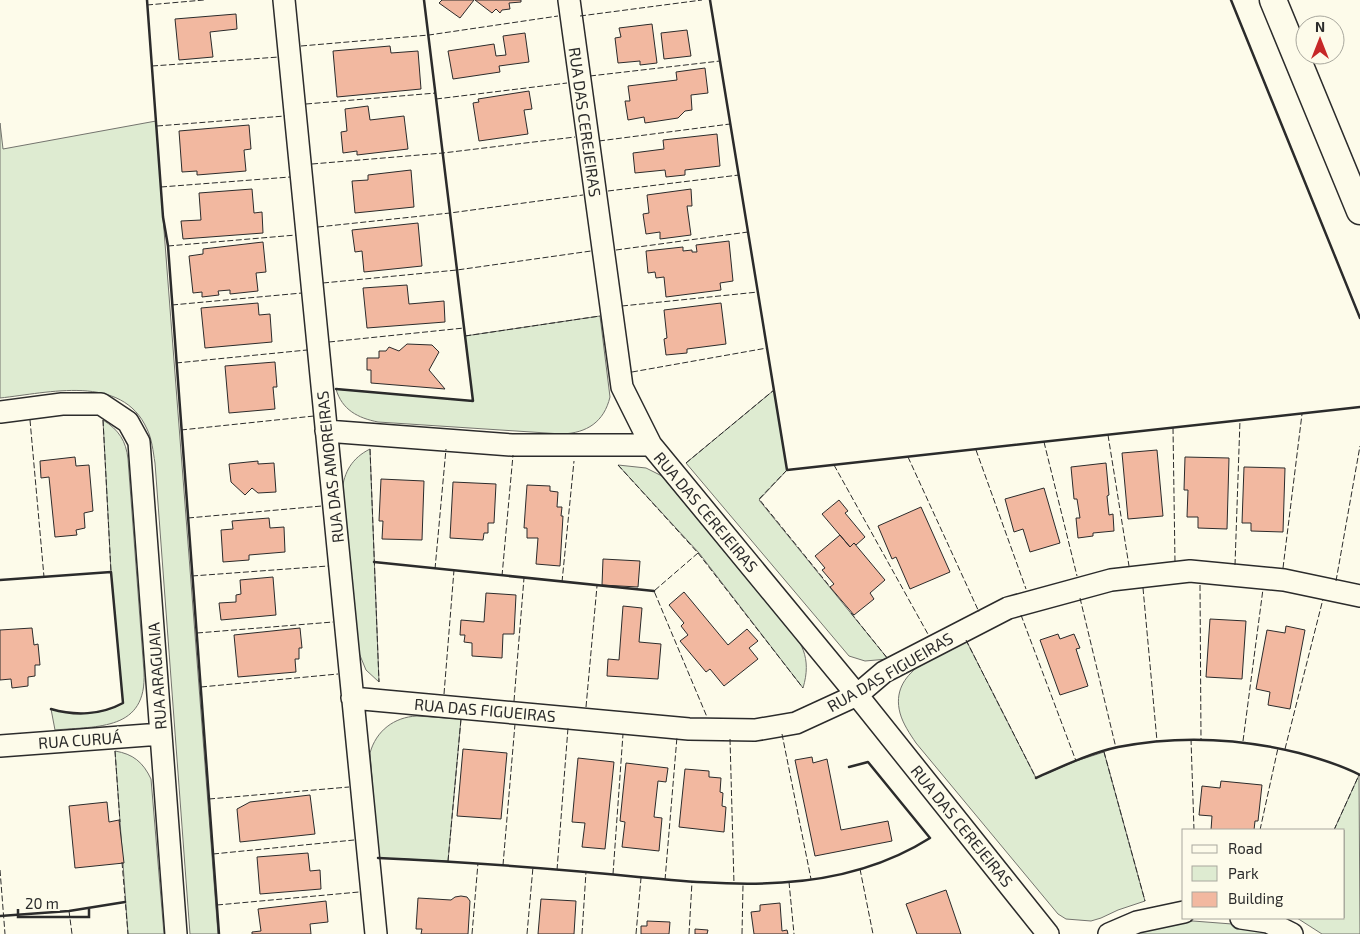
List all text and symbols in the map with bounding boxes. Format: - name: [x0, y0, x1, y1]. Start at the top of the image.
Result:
- north arrow: [1295, 15, 1345, 65]
- text: N: [1315, 18, 1325, 35]
- street label: RUA DAS CEREJEIRAS: [566, 46, 605, 198]
- street label: RUA DAS AMOREIRAS: [312, 390, 347, 544]
- street label: RUA DAS CEREJEIRAS: [651, 448, 762, 576]
- street label: RUA ARAGUAIA: [143, 622, 170, 730]
- street label: RUA DAS FIGUEIRAS: [823, 628, 956, 715]
- street label: RUA DAS FIGUEIRAS: [413, 694, 557, 725]
- street label: RUA CURUÁ: [37, 727, 122, 752]
- street label: RUA DAS CEREJEIRAS: [907, 761, 1017, 890]
- legend: [1182, 829, 1345, 919]
- text: Road: [1228, 839, 1263, 857]
- text: Park: [1228, 864, 1259, 882]
- scale bar: [18, 886, 89, 918]
- text: Building: [1228, 889, 1284, 907]
- text: 20 m: [25, 894, 59, 912]

